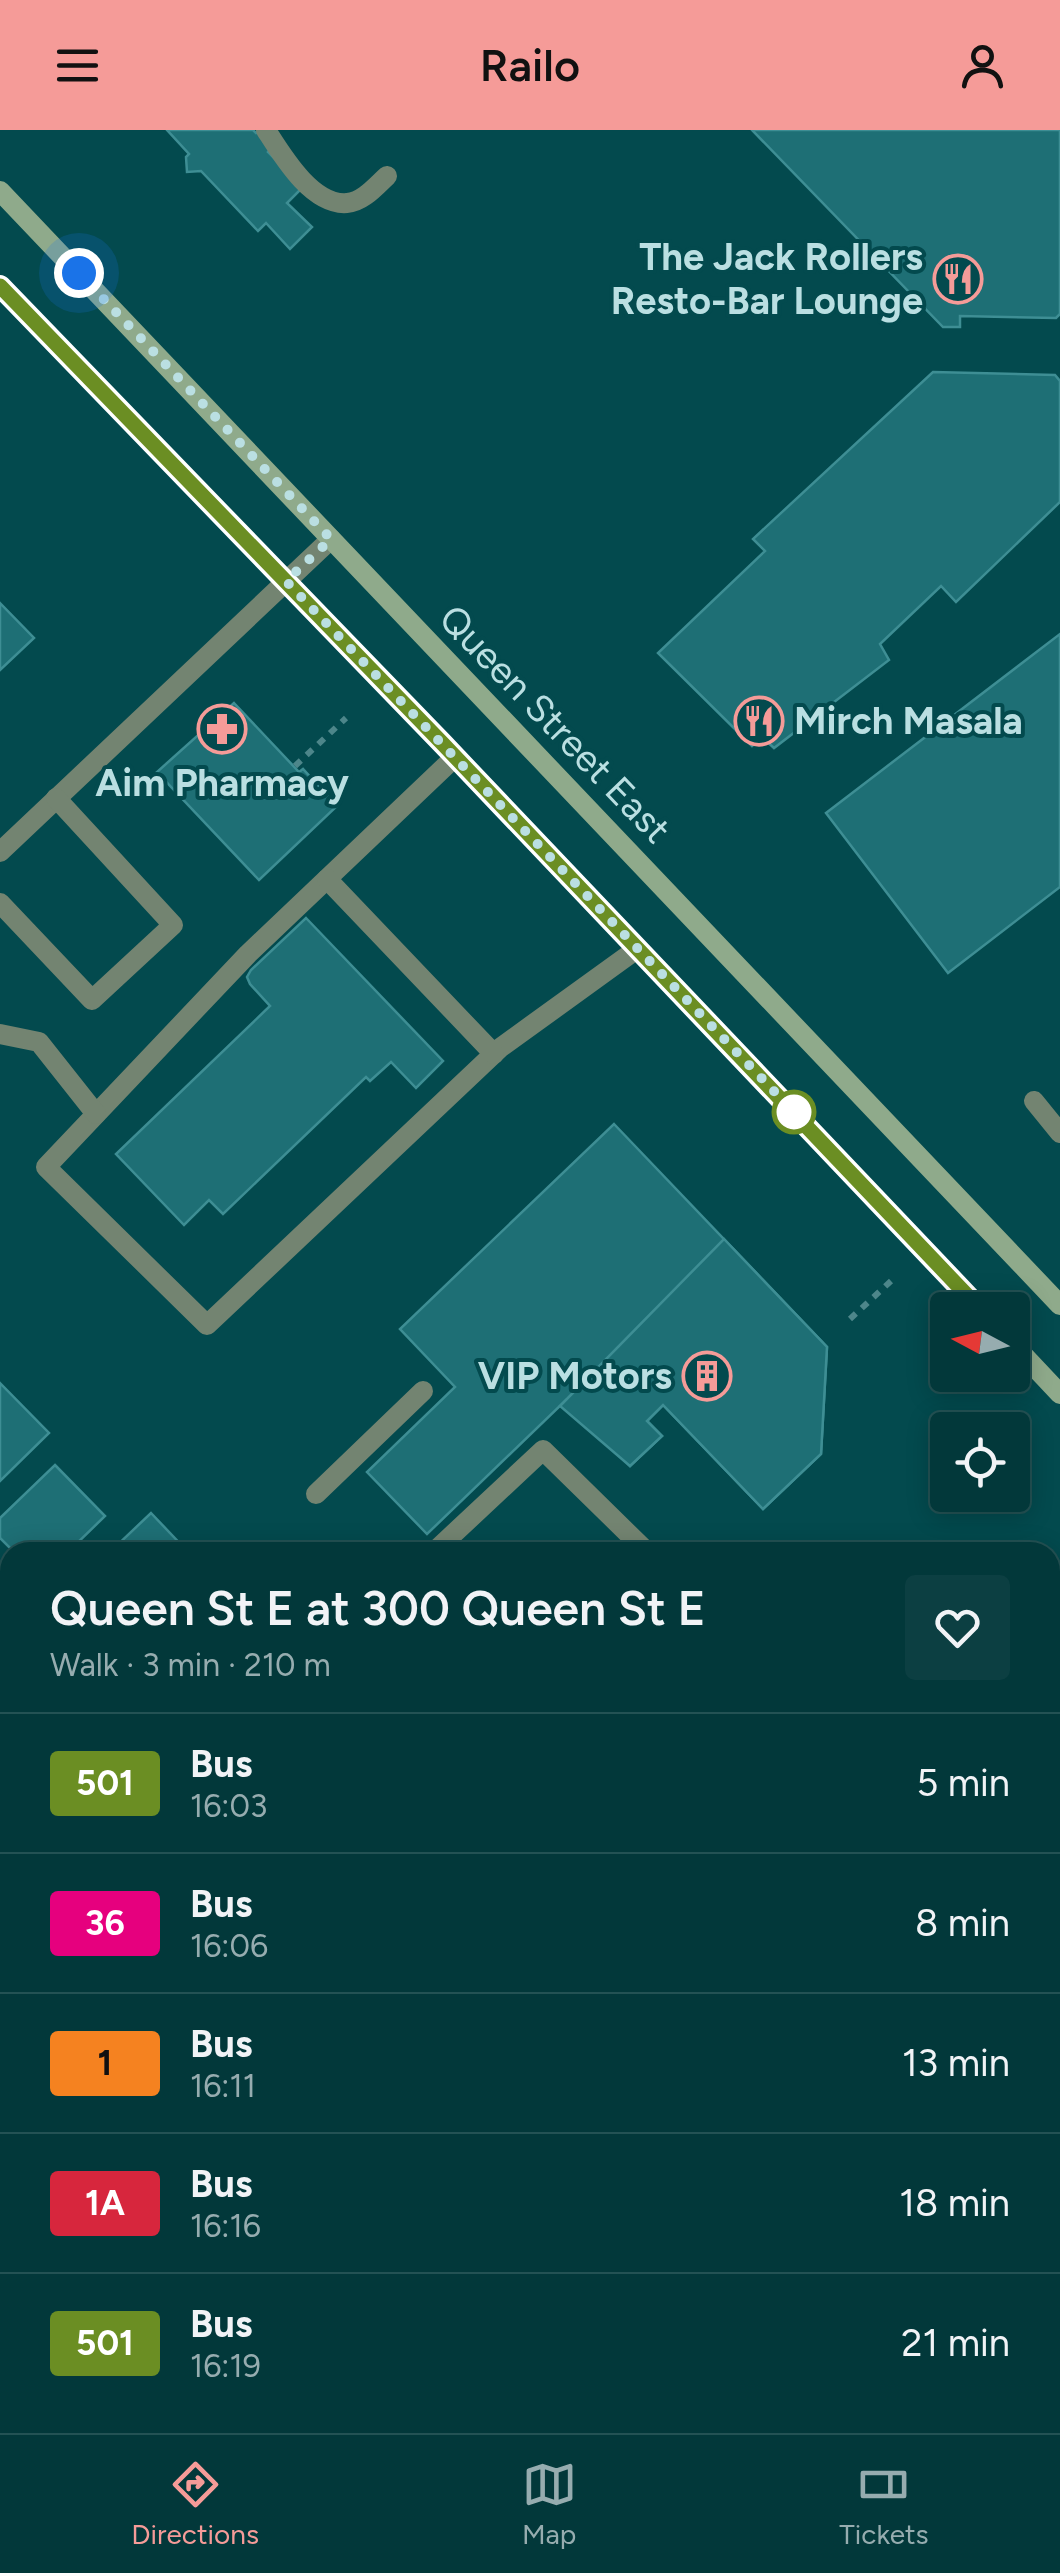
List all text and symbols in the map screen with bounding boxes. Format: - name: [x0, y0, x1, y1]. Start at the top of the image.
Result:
- icon: menu: [50, 38, 105, 93]
- text: Railo: [480, 38, 580, 92]
- icon: person: [955, 38, 1010, 93]
- place label: The Jack Rollers Resto-Bar Lounge: [611, 234, 923, 324]
- your location: [54, 248, 104, 298]
- restaurant icon: The Jack Rollers Resto-Bar Lounge: [932, 253, 984, 305]
- street label: Queen Street East: [430, 596, 680, 852]
- restaurant icon: Mirch Masala: [733, 695, 785, 747]
- place label: Mirch Masala: [794, 698, 1023, 744]
- pharmacy icon: Aim Pharmacy: [196, 703, 248, 755]
- place label: Aim Pharmacy: [95, 760, 349, 806]
- unlabelled marker: [773, 1091, 815, 1133]
- north arrow: [930, 1292, 1030, 1392]
- map controls: [930, 1292, 1030, 1512]
- building icon: VIP Motors: [681, 1350, 733, 1402]
- place label: VIP Motors: [478, 1353, 672, 1399]
- button: locate: [930, 1412, 1030, 1512]
- button: heart: [905, 1575, 1010, 1680]
- text: Queen St E at 300 Queen St E: [50, 1579, 706, 1637]
- text: Walk · 3 min · 210 m: [50, 1646, 331, 1684]
- text: Bus: [190, 1741, 253, 1787]
- text: 5 min: [916, 1760, 1010, 1806]
- text: 501: [76, 1762, 134, 1804]
- text: 16:03: [190, 1787, 267, 1825]
- text: Bus: [190, 1881, 253, 1927]
- text: 8 min: [915, 1900, 1010, 1946]
- text: 36: [85, 1902, 125, 1944]
- text: 16:06: [190, 1927, 268, 1965]
- text: Bus: [190, 2021, 253, 2067]
- text: 13 min: [902, 2040, 1010, 2086]
- text: 1: [98, 2042, 112, 2084]
- text: 16:11: [190, 2067, 256, 2105]
- text: Bus: [190, 2161, 253, 2207]
- text: 18 min: [899, 2180, 1010, 2226]
- text: 1A: [85, 2182, 125, 2224]
- text: 16:16: [190, 2207, 261, 2245]
- text: Bus: [190, 2301, 253, 2347]
- text: 21 min: [901, 2320, 1010, 2366]
- text: 501: [76, 2322, 134, 2364]
- text: 16:19: [190, 2347, 261, 2385]
- tab: Directions: [131, 2457, 259, 2551]
- tab: Map: [522, 2457, 577, 2551]
- tab: Tickets: [839, 2457, 929, 2551]

